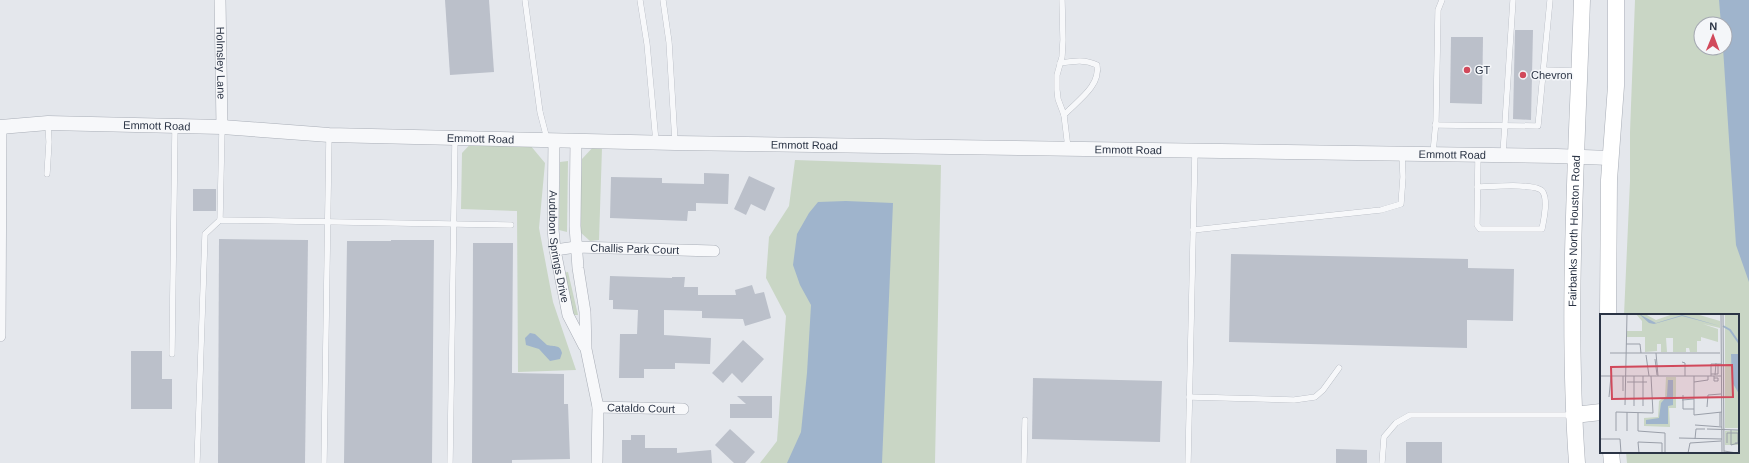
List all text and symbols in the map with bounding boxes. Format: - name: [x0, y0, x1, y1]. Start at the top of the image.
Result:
- north arrow: [1693, 16, 1733, 56]
- text: N: [1709, 20, 1717, 32]
- street label: Holmsley Lane: [214, 26, 228, 100]
- place label: GT: [1475, 64, 1491, 76]
- marker: GT: [1462, 65, 1472, 75]
- place label: Chevron: [1531, 69, 1573, 81]
- marker: Chevron: [1518, 70, 1528, 80]
- street label: Emmott Road: [123, 119, 191, 132]
- street label: Emmott Road: [447, 132, 514, 145]
- street label: Emmott Road: [771, 138, 838, 151]
- street label: Emmott Road: [1095, 143, 1162, 156]
- street label: Emmott Road: [1419, 148, 1486, 161]
- street label: Fairbanks North Houston Road: [1566, 155, 1582, 307]
- street label: Audubon Springs Drive: [547, 190, 571, 304]
- street label: Challis Park Court: [590, 241, 679, 256]
- inset map: [1600, 314, 1739, 453]
- street label: Cataldo Court: [607, 401, 675, 415]

